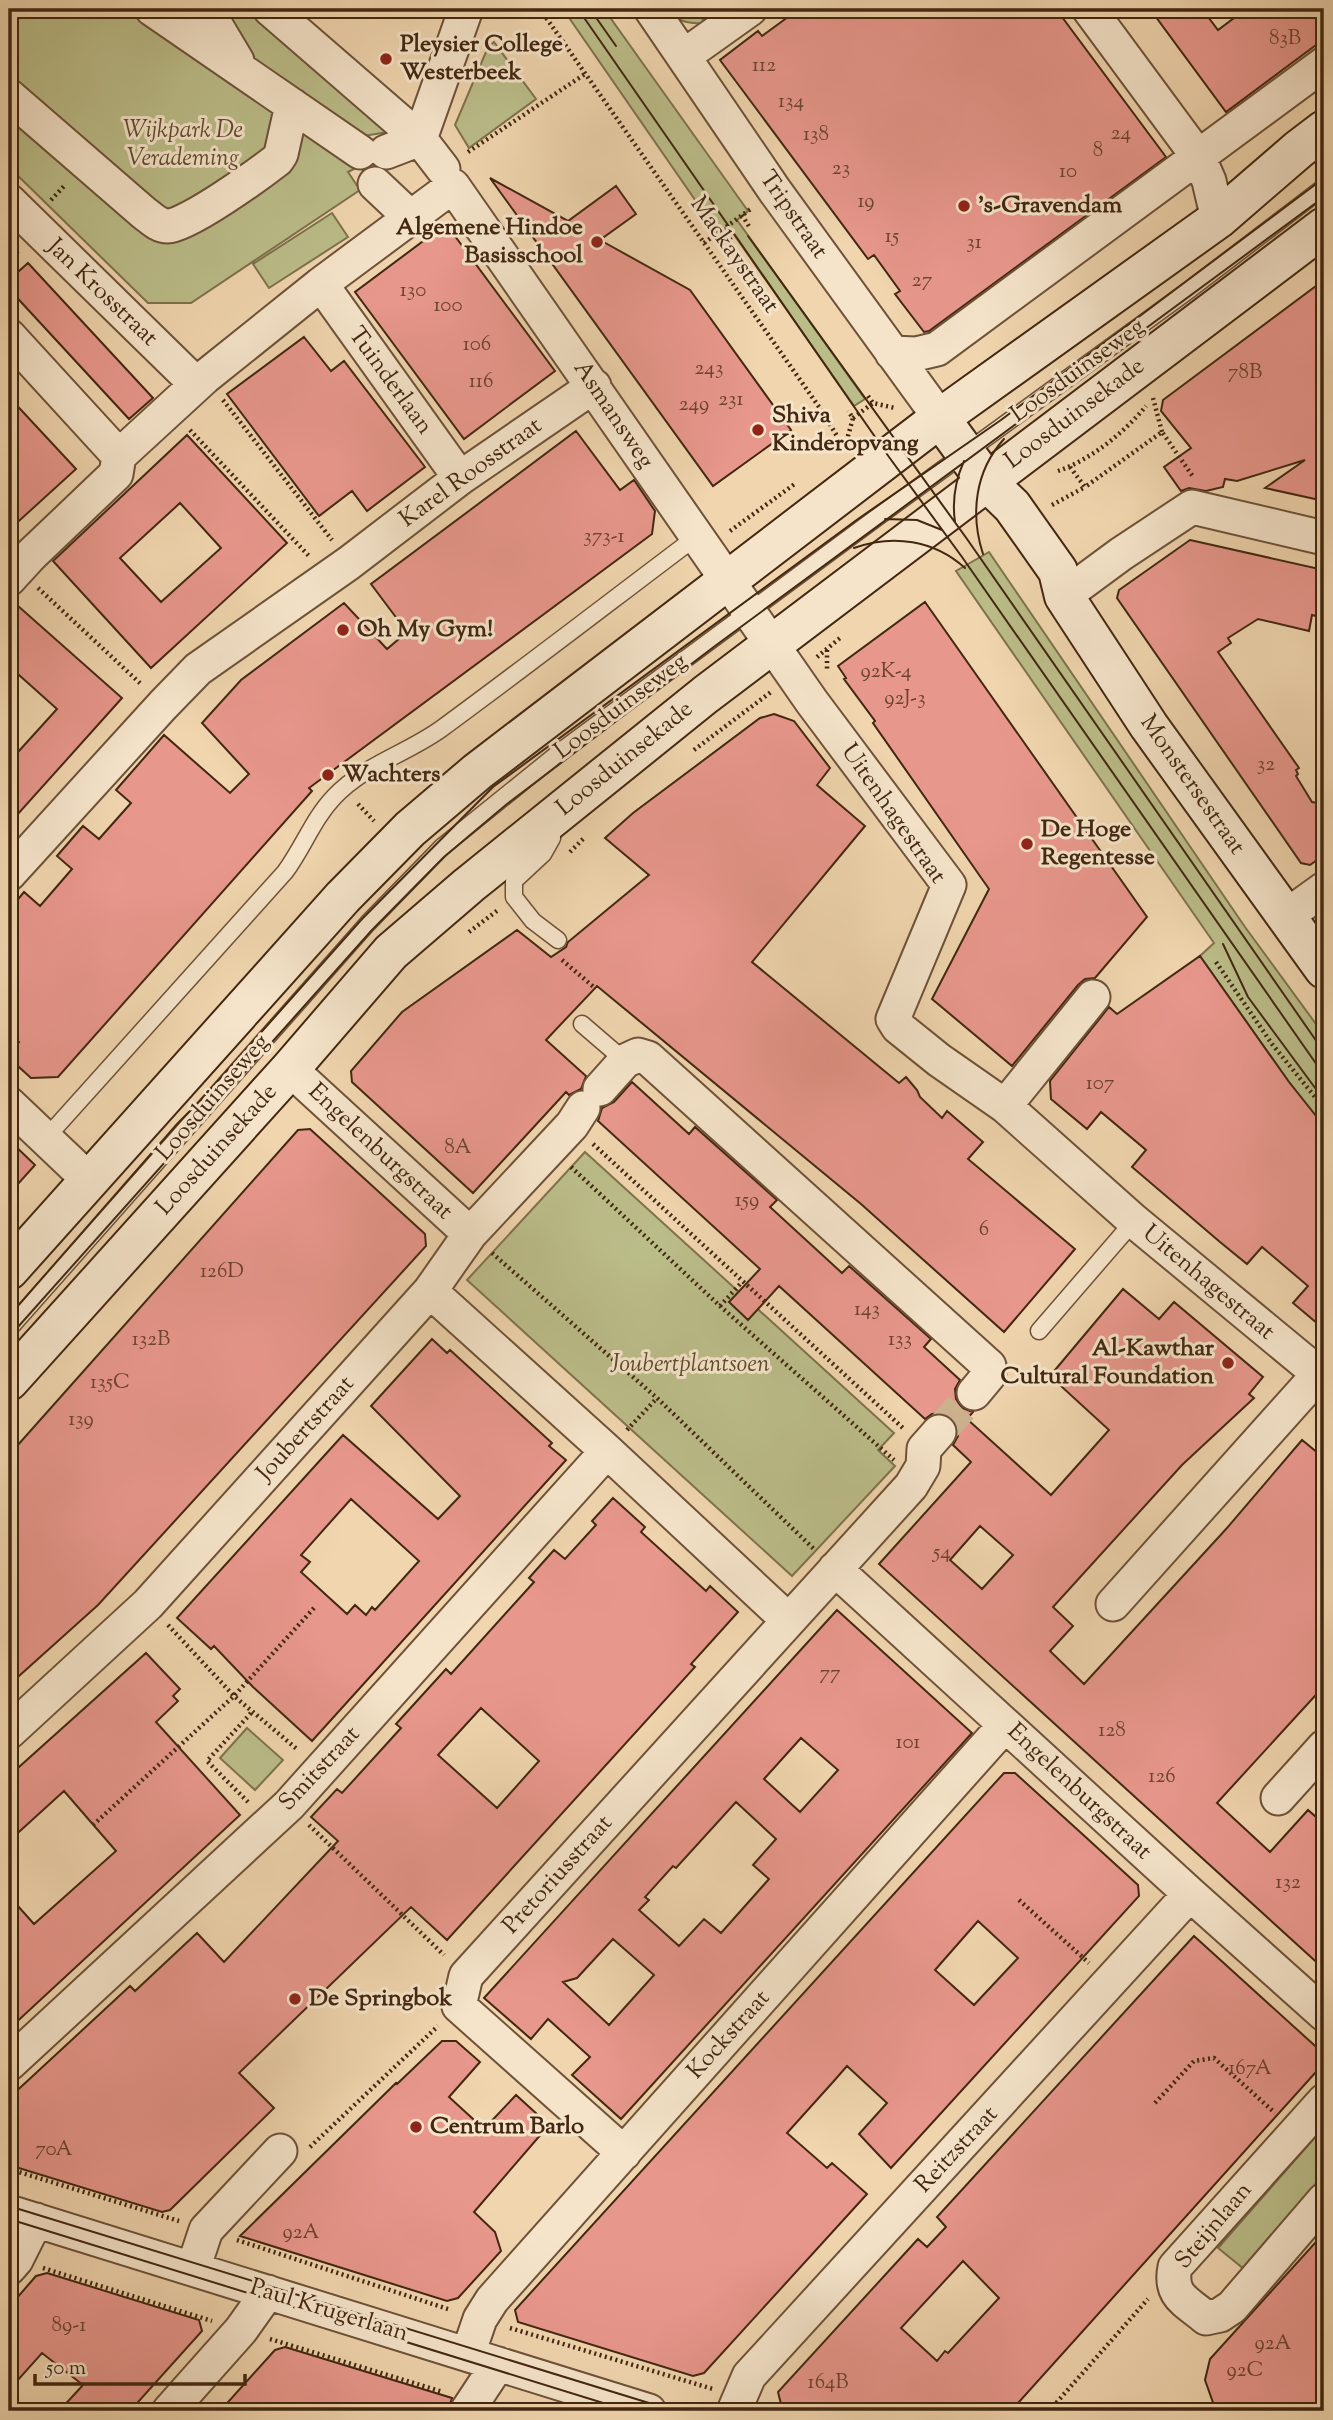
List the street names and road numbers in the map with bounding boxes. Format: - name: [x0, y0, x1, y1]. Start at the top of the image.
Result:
- street label: Tripstraat: [750, 164, 836, 266]
- street label: Mackaystraat: [681, 190, 787, 320]
- street label: Jan Krosstraat: [37, 230, 165, 355]
- street label: Loosduinseweg: [1004, 310, 1152, 431]
- street label: Tuinderlaan: [339, 320, 441, 442]
- street label: Loosduinsekade: [998, 350, 1152, 478]
- street label: Asmansweg: [564, 354, 662, 476]
- street label: Karel Roosstraat: [393, 410, 549, 536]
- street label: Loosduinseweg: [547, 645, 695, 768]
- street label: Loosduinsekade: [549, 693, 701, 825]
- street label: Monstersestraat: [1131, 708, 1253, 862]
- street label: Uitenhagestraat: [832, 737, 954, 891]
- street label: Loosduinseweg: [148, 1027, 278, 1169]
- street label: Engelenburgstraat: [300, 1076, 460, 1228]
- street label: Loosduinsekade: [148, 1077, 286, 1223]
- street label: Uitenhagestraat: [1134, 1217, 1282, 1349]
- street label: Joubertstraat: [248, 1369, 363, 1491]
- street label: Engelenburgstraat: [999, 1716, 1159, 1868]
- street label: Smitstraat: [271, 1719, 369, 1819]
- street label: Pretoriusstraat: [495, 1808, 621, 1942]
- street label: Kockstraat: [680, 1983, 778, 2087]
- street label: Reitzstraat: [908, 2099, 1006, 2201]
- street label: Steijnlaan: [1167, 2175, 1261, 2277]
- street label: Paul Krugerlaan: [246, 2271, 412, 2351]

